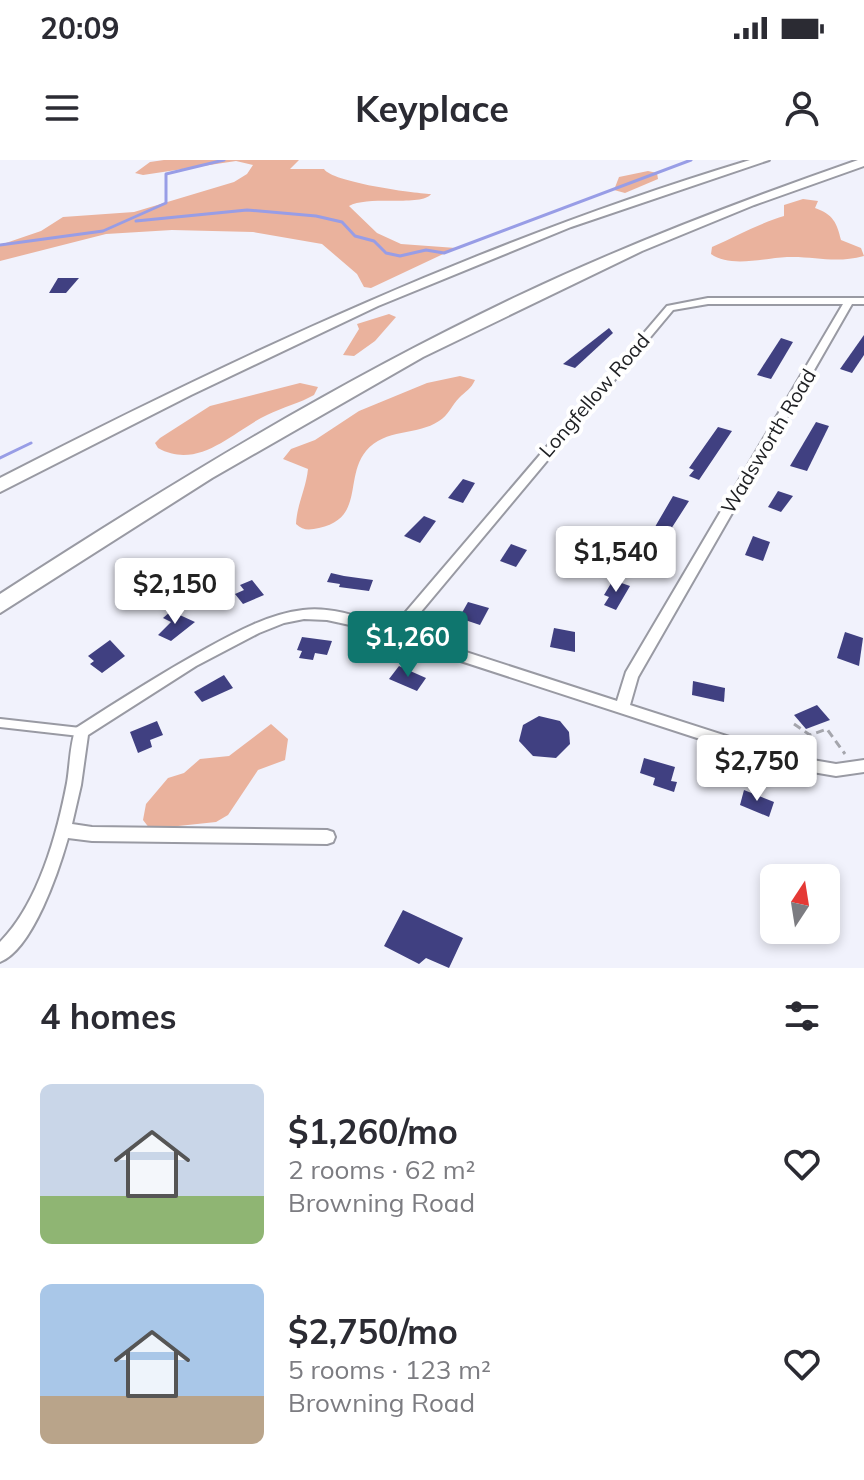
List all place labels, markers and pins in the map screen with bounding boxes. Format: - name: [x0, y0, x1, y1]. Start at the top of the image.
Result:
- pin: $1,540: [551, 526, 681, 594]
- pin: $2,150: [110, 558, 240, 626]
- pin: $1,260: [343, 611, 473, 679]
- pin: $2,750: [692, 735, 822, 803]

